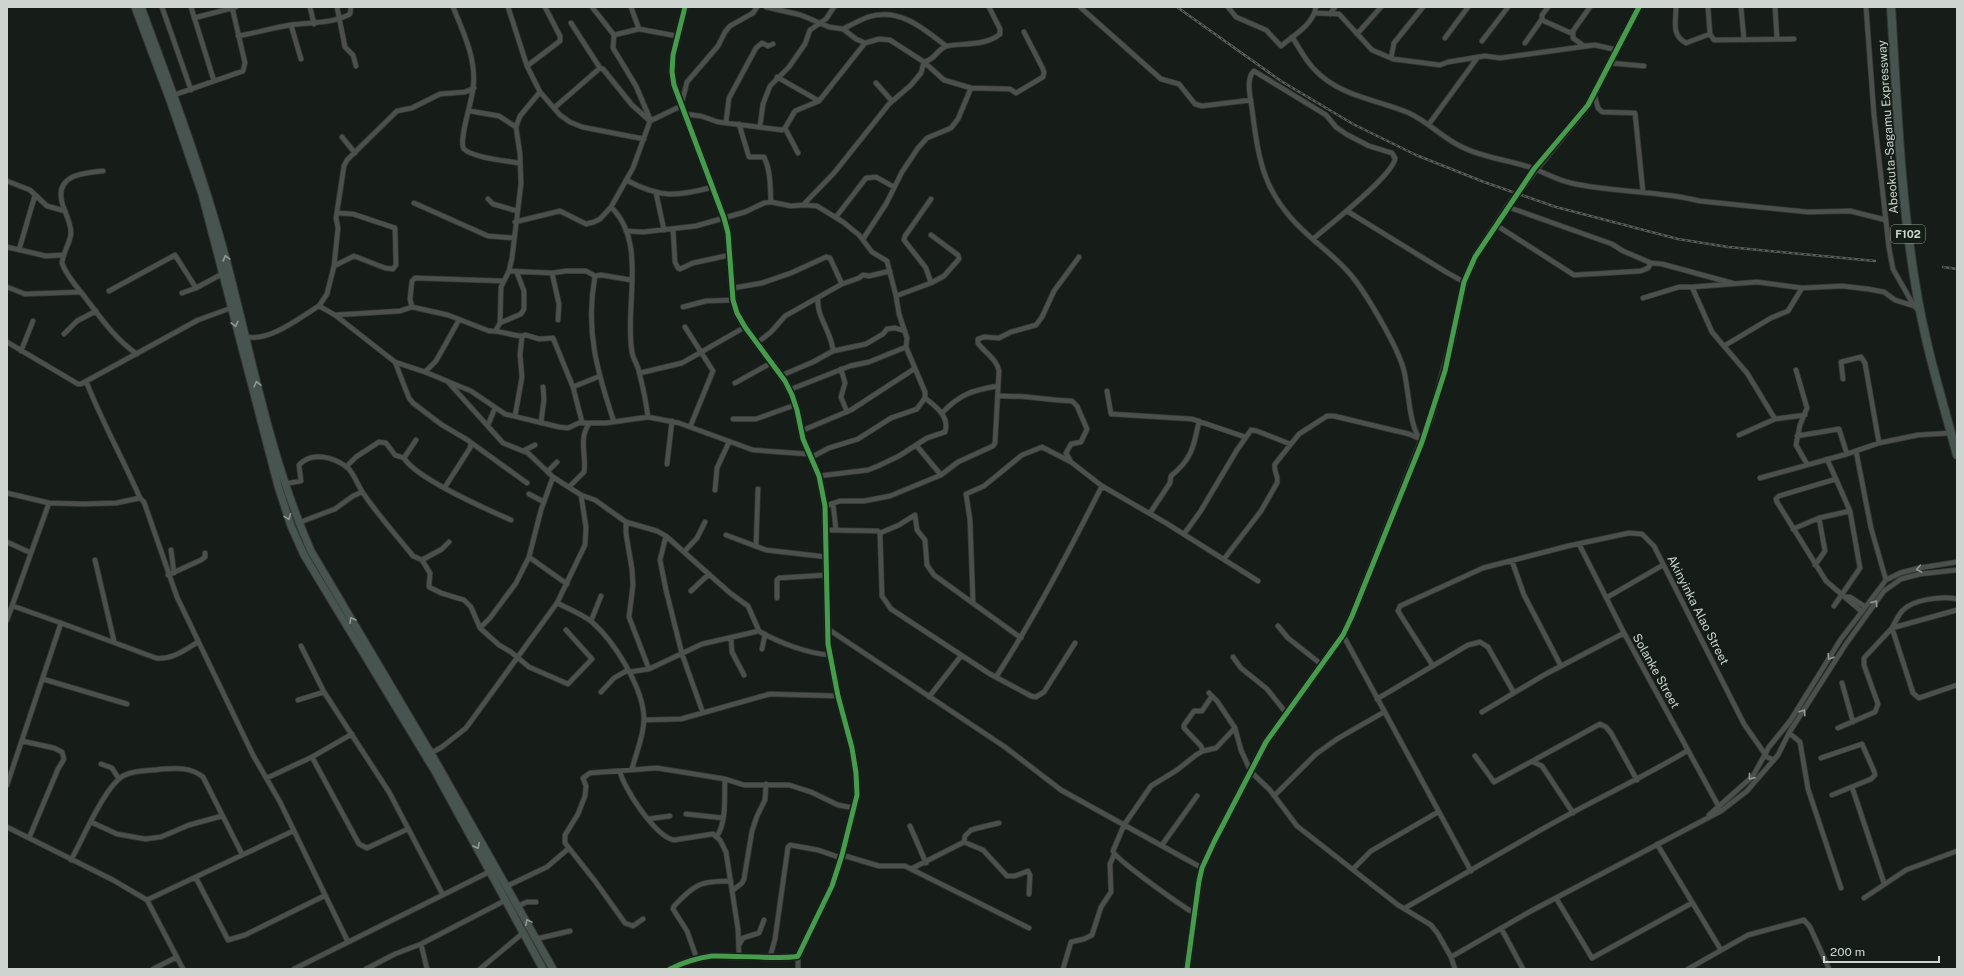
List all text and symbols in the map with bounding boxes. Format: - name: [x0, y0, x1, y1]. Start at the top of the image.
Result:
- street label: Abeokuta-Sagamu Expressway: [1875, 39, 1901, 214]
- road number: F102: [1891, 225, 1925, 243]
- one-way arrow: [222, 255, 231, 262]
- one-way arrow: [230, 320, 239, 327]
- one-way arrow: [254, 381, 262, 387]
- one-way arrow: [283, 512, 291, 520]
- street label: Akinyinka Alao Street: [1664, 553, 1732, 667]
- one-way arrow: [1915, 564, 1922, 572]
- one-way arrow: [1870, 601, 1877, 608]
- one-way arrow: [349, 617, 356, 624]
- street label: Solanke Street: [1630, 631, 1682, 711]
- one-way arrow: [1827, 653, 1835, 660]
- one-way arrow: [1798, 709, 1806, 716]
- one-way arrow: [1749, 772, 1756, 779]
- one-way arrow: [473, 842, 480, 849]
- one-way arrow: [525, 919, 532, 927]
- scale bar: [1824, 938, 1939, 964]
- text: 200 m: [1830, 945, 1865, 959]

